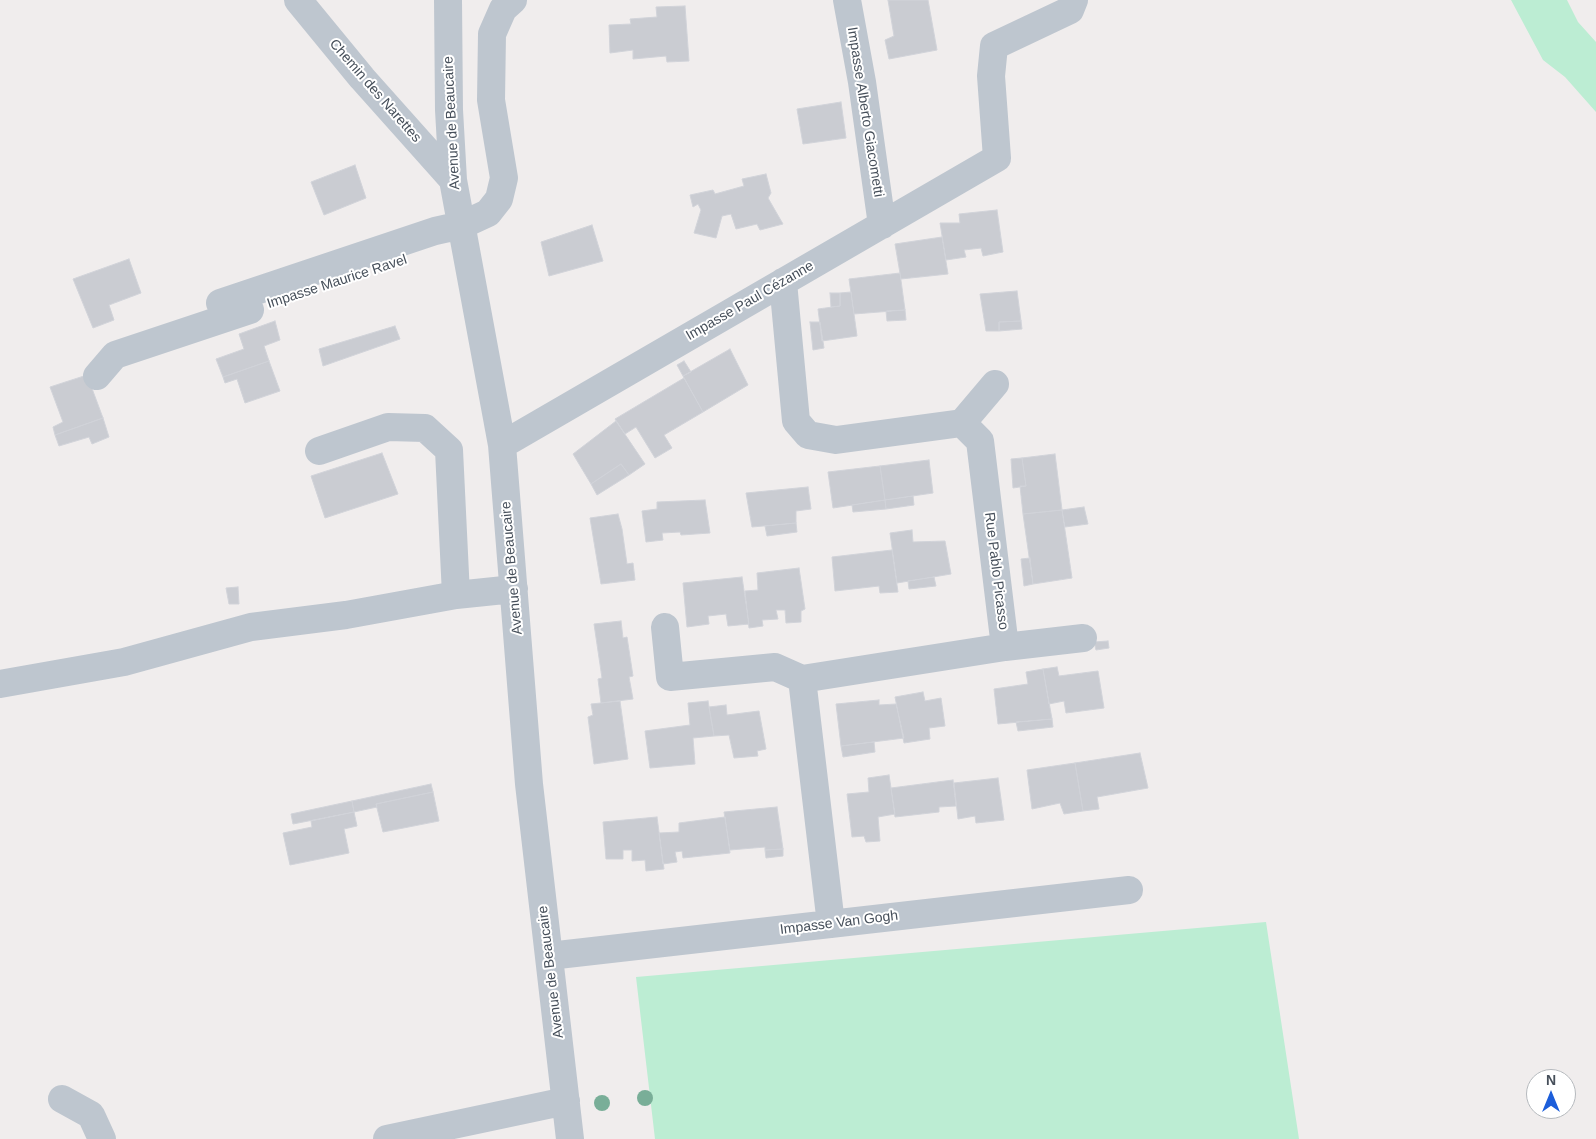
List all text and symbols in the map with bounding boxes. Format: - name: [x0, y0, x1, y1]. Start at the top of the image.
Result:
- street label: Impasse Alberto Giacometti: [843, 26, 887, 198]
- street label: Chemin des Narettes: [326, 36, 424, 146]
- street label: Avenue de Beaucaire: [440, 56, 464, 190]
- street label: Impasse Maurice Ravel: [265, 251, 409, 313]
- street label: Impasse Paul Cézanne: [683, 258, 817, 344]
- street label: Avenue de Beaucaire: [498, 501, 526, 635]
- street label: Rue Pablo Picasso: [980, 511, 1012, 631]
- street label: Avenue de Beaucaire: [535, 905, 567, 1039]
- street label: Impasse Van Gogh: [779, 907, 899, 939]
- north arrow: [1526, 1069, 1576, 1119]
- text: N: [1546, 1072, 1556, 1088]

